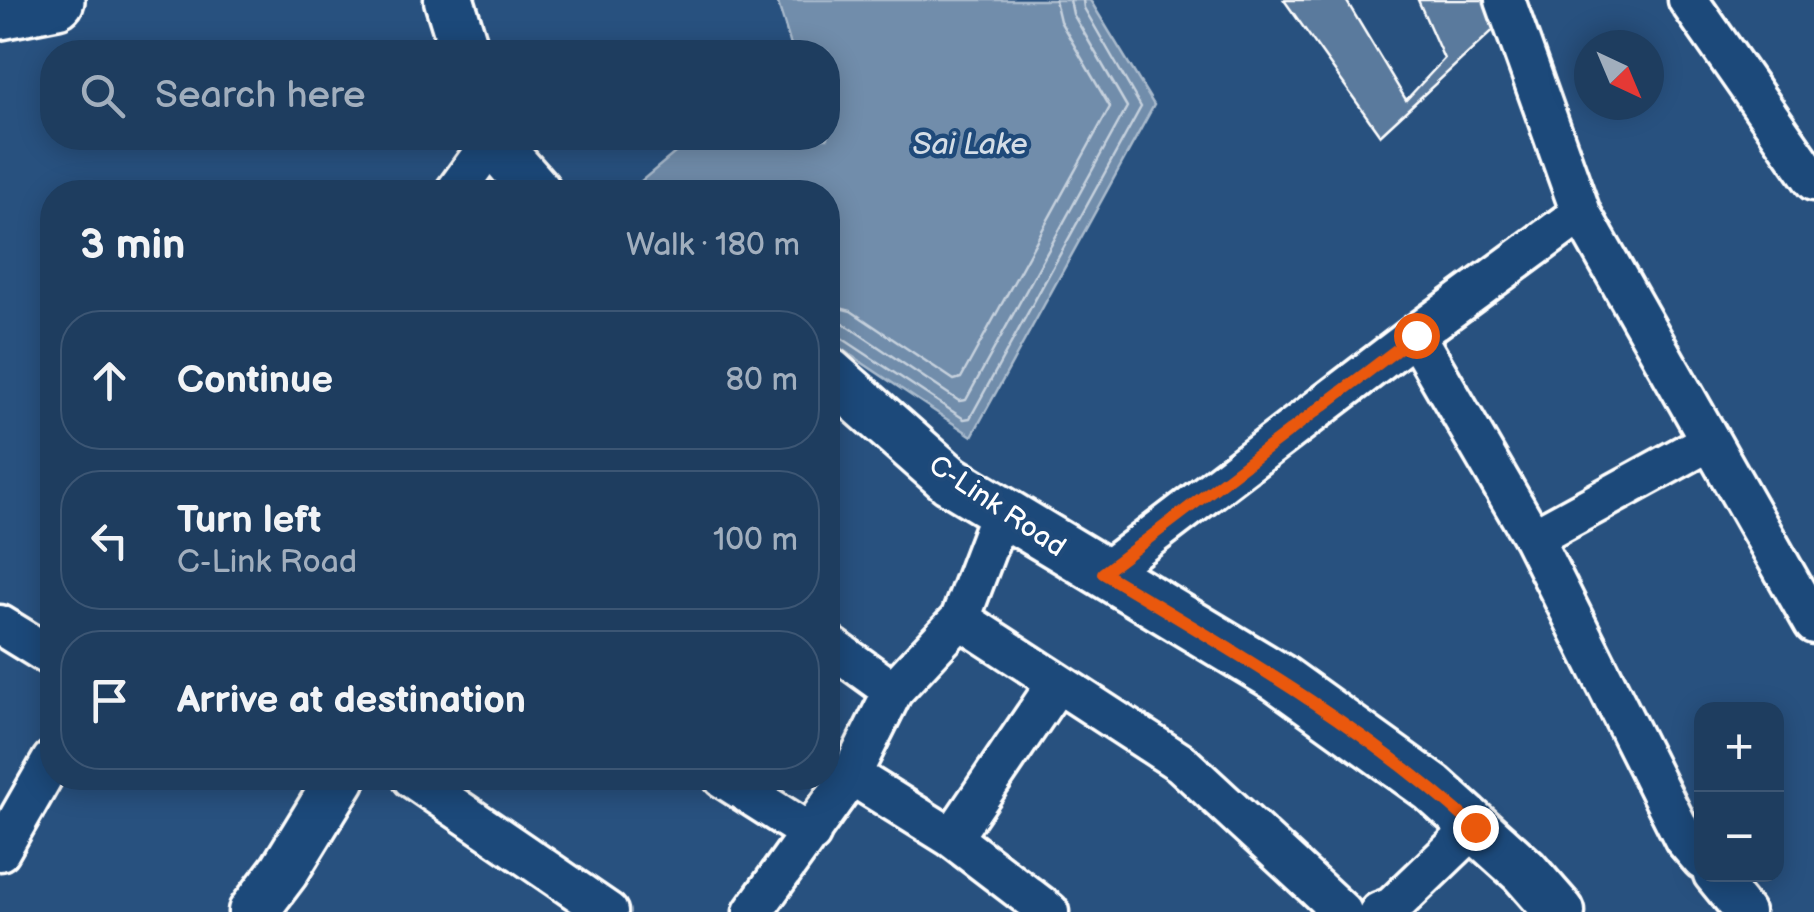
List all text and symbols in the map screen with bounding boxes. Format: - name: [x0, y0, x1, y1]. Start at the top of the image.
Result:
- north arrow: [1574, 30, 1664, 120]
- search box: [40, 40, 840, 150]
- icon: search: [75, 68, 130, 123]
- text: Search here: [155, 73, 366, 118]
- water label: Sai Lake: [912, 127, 1028, 163]
- text: 3 min: [80, 220, 185, 271]
- text: Walk · 180 m: [626, 226, 800, 265]
- route start: [1394, 313, 1440, 359]
- icon: ahead: [82, 353, 137, 408]
- text: Continue: [177, 358, 333, 403]
- text: 80 m: [725, 361, 798, 400]
- street label: C-Link Road: [923, 449, 1072, 564]
- text: Turn left: [177, 498, 321, 543]
- icon: left: [82, 513, 137, 568]
- text: 100 m: [713, 521, 798, 560]
- text: C-Link Road: [177, 543, 357, 582]
- icon: arrive: [82, 673, 137, 728]
- text: Arrive at destination: [177, 678, 526, 723]
- map controls: [1694, 702, 1784, 882]
- button: +: [1694, 702, 1784, 792]
- button: −: [1694, 792, 1784, 882]
- route end: [1453, 805, 1499, 851]

